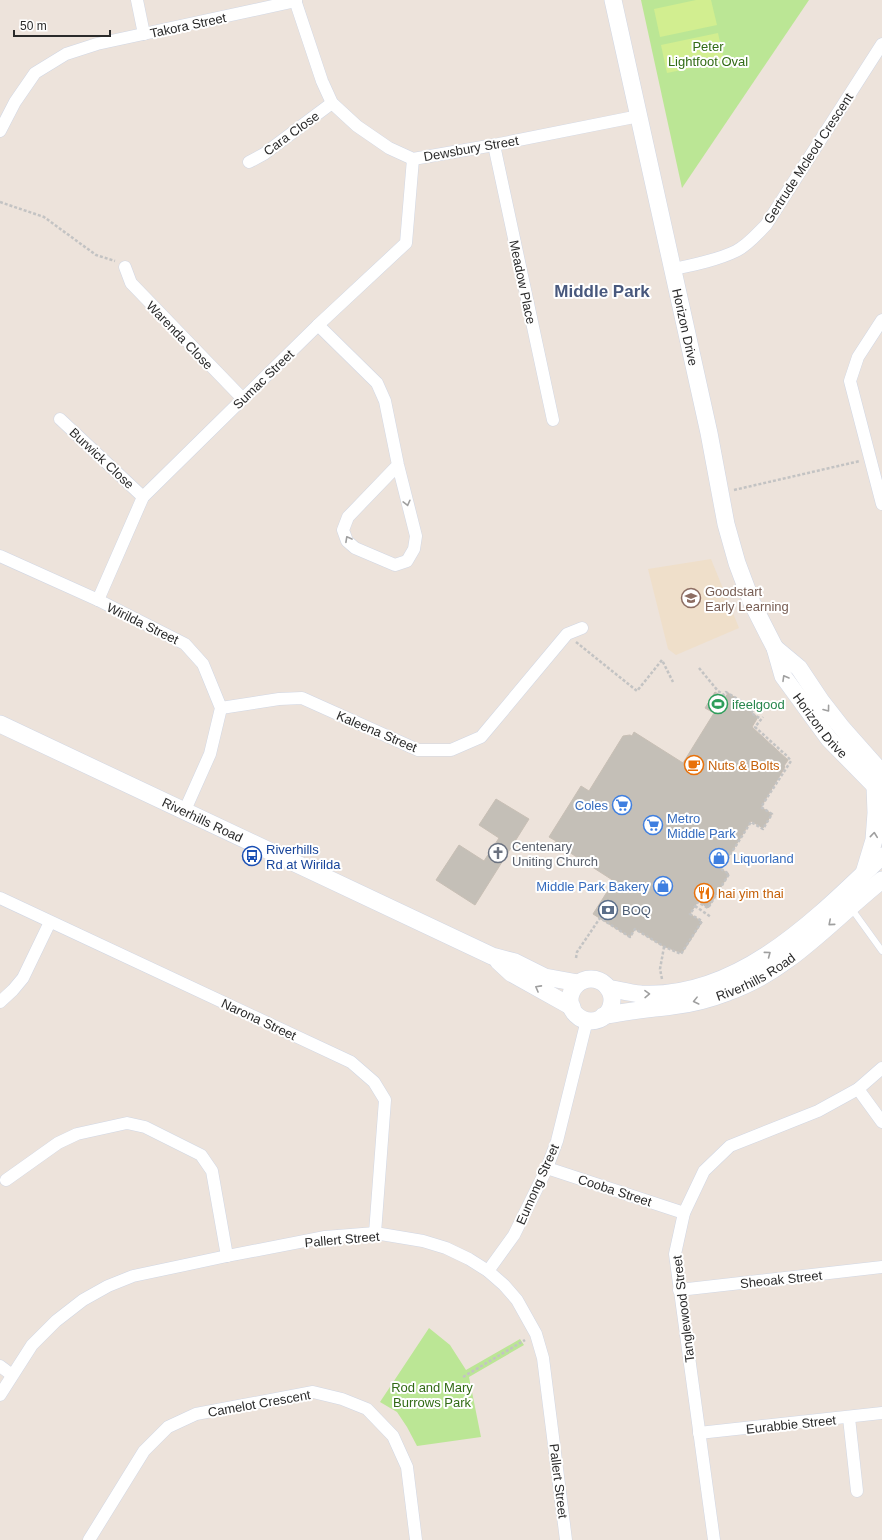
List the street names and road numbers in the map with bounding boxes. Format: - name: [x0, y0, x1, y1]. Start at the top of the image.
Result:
- street label: Takora Street: [149, 10, 228, 41]
- street label: Gertrude Mcleod Crescent: [761, 90, 856, 226]
- street label: Cara Close: [261, 108, 322, 159]
- street label: Dewsbury Street: [422, 133, 520, 164]
- street label: Meadow Place: [506, 239, 539, 325]
- street label: Horizon Drive: [669, 287, 701, 367]
- street label: Warenda Close: [143, 298, 216, 373]
- street label: Sumac Street: [230, 346, 297, 412]
- street label: Burwick Close: [66, 425, 137, 492]
- street label: Wirilda Street: [104, 600, 181, 647]
- street label: Horizon Drive: [790, 690, 850, 761]
- street label: Kaleena Street: [334, 708, 420, 755]
- street label: Riverhills Road: [160, 795, 245, 845]
- street label: Riverhills Road: [714, 950, 798, 1004]
- street label: Narona Street: [219, 996, 299, 1044]
- street label: Eumong Street: [513, 1141, 562, 1227]
- street label: Cooba Street: [576, 1172, 654, 1210]
- street label: Pallert Street: [304, 1229, 381, 1250]
- street label: Tanglewood Street: [669, 1254, 698, 1363]
- street label: Sheoak Street: [739, 1268, 823, 1291]
- street label: Camelot Crescent: [207, 1387, 312, 1420]
- street label: Eurabbie Street: [745, 1412, 837, 1437]
- street label: Pallert Street: [546, 1443, 571, 1520]

